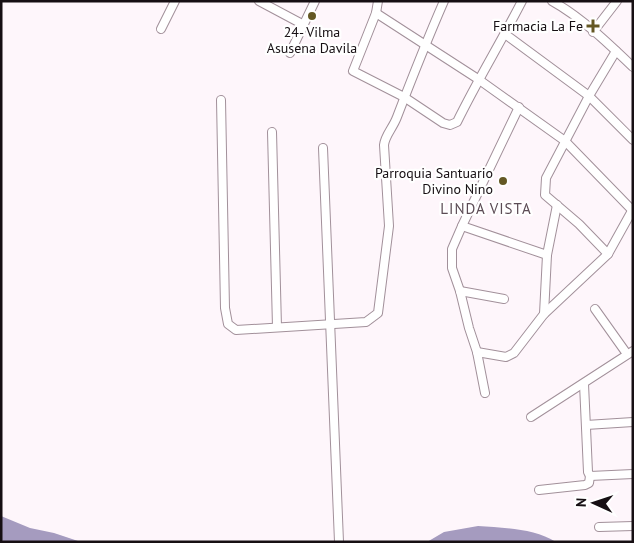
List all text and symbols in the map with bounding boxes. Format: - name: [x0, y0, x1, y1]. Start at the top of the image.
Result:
- marker: 24- Vilma Asusena Davila: [306, 10, 318, 22]
- place label: Farmacia La Fe: [493, 17, 583, 35]
- marker: Farmacia La Fe: [587, 20, 599, 32]
- place label: 24- Vilma Asusena Davila: [267, 23, 357, 57]
- place label: Parroquia Santuario Divino Nino: [375, 164, 493, 198]
- marker: Parroquia Santuario Divino Nino: [497, 175, 509, 187]
- district label: LINDA VISTA: [440, 199, 532, 218]
- north arrow: [569, 478, 619, 528]
- text: N: [572, 497, 590, 507]

